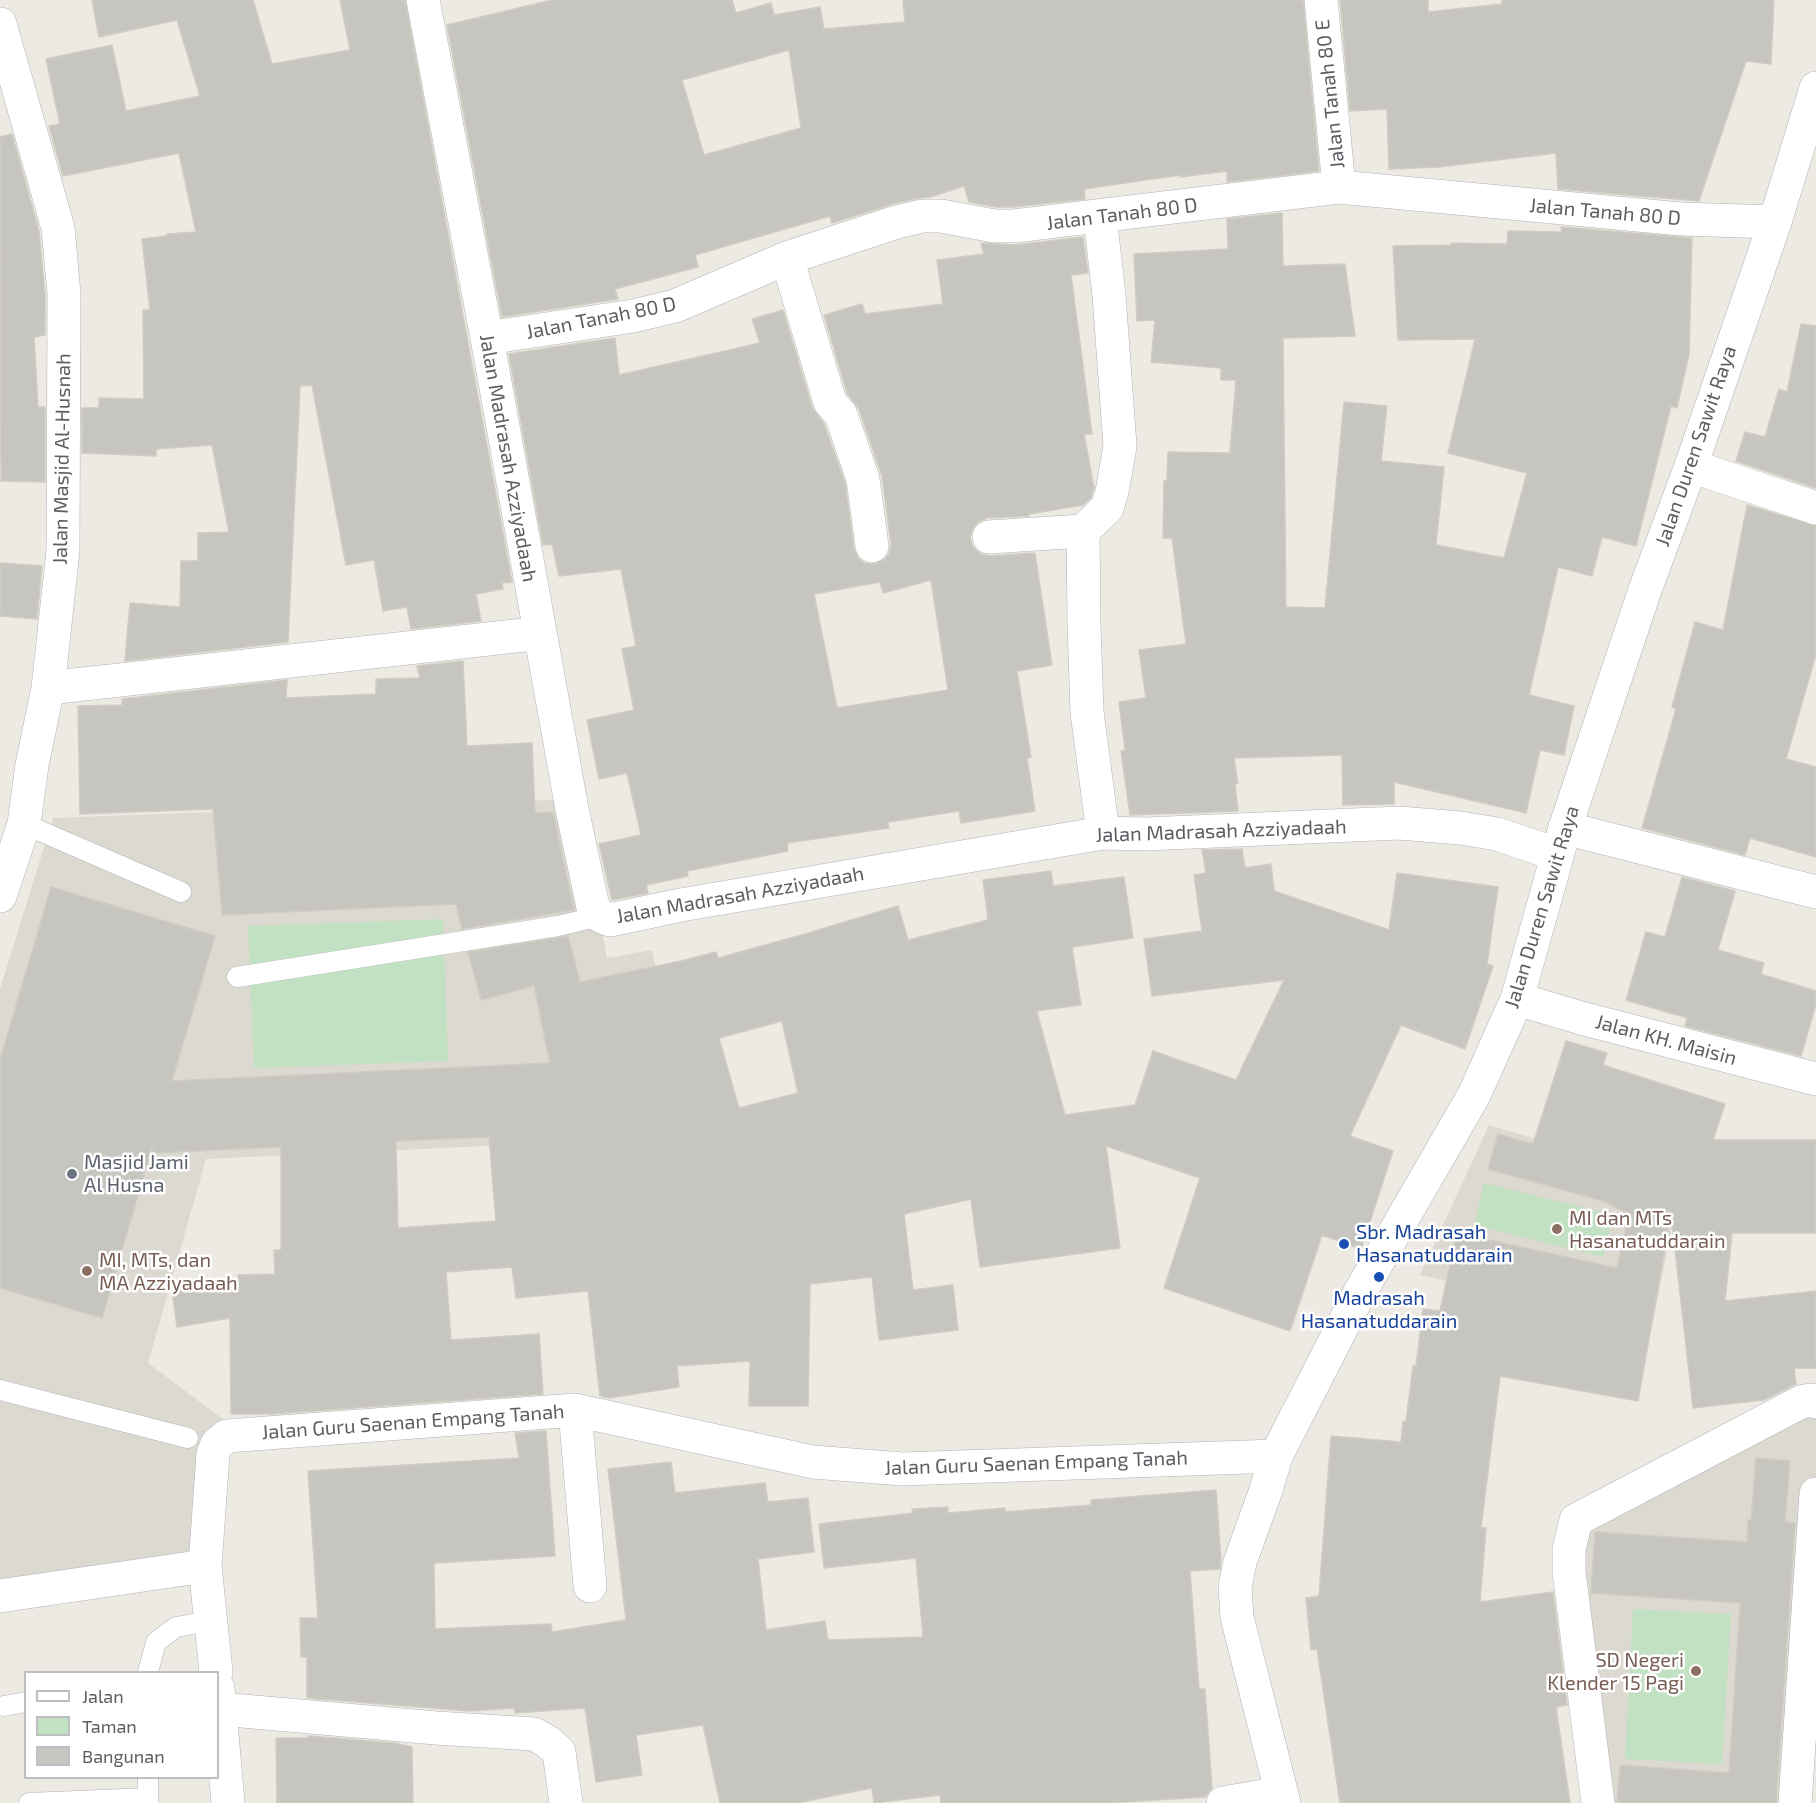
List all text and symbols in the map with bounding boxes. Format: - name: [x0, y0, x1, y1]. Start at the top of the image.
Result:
- street label: Jalan Tanah 80 E: [1310, 18, 1350, 170]
- street label: Jalan Tanah 80 D: [1045, 193, 1199, 235]
- street label: Jalan Tanah 80 D: [1528, 193, 1682, 231]
- street label: Jalan Tanah 80 D: [524, 292, 678, 344]
- street label: Jalan Madrasah Azziyadaah: [474, 332, 542, 584]
- street label: Jalan Duren Sawit Raya: [1650, 343, 1742, 549]
- street label: Jalan Masjid Al-Husnah: [48, 353, 76, 565]
- street label: Jalan Duren Sawit Raya: [1500, 803, 1584, 1011]
- street label: Jalan Madrasah Azziyadaah: [1095, 815, 1347, 847]
- street label: Jalan Madrasah Azziyadaah: [614, 861, 866, 929]
- street label: Jalan KH. Maisin: [1593, 1010, 1739, 1070]
- place label: Masjid Jami Al Husna: [84, 1150, 189, 1197]
- marker: Masjid Jami Al Husna: [65, 1167, 79, 1181]
- place label: MI dan MTs Hasanatuddarain: [1569, 1206, 1726, 1253]
- place label: Sbr. Madrasah Hasanatuddarain: [1356, 1220, 1513, 1267]
- marker: MI dan MTs Hasanatuddarain: [1550, 1222, 1564, 1236]
- marker: Sbr. Madrasah Hasanatuddarain: [1337, 1237, 1351, 1251]
- place label: MI, MTs, dan MA Azziyadaah: [99, 1248, 238, 1295]
- marker: MI, MTs, dan MA Azziyadaah: [80, 1264, 94, 1278]
- marker: Madrasah Hasanatuddarain: [1372, 1270, 1386, 1284]
- place label: Madrasah Hasanatuddarain: [1301, 1286, 1457, 1333]
- street label: Jalan Guru Saenan Empang Tanah: [261, 1399, 565, 1445]
- street label: Jalan Guru Saenan Empang Tanah: [884, 1446, 1188, 1480]
- place label: SD Negeri Klender 15 Pagi: [1547, 1648, 1684, 1695]
- marker: SD Negeri Klender 15 Pagi: [1689, 1664, 1703, 1678]
- legend: [24, 1671, 219, 1779]
- text: Jalan: [82, 1685, 124, 1707]
- text: Taman: [82, 1715, 137, 1737]
- text: Bangunan: [82, 1745, 165, 1767]

